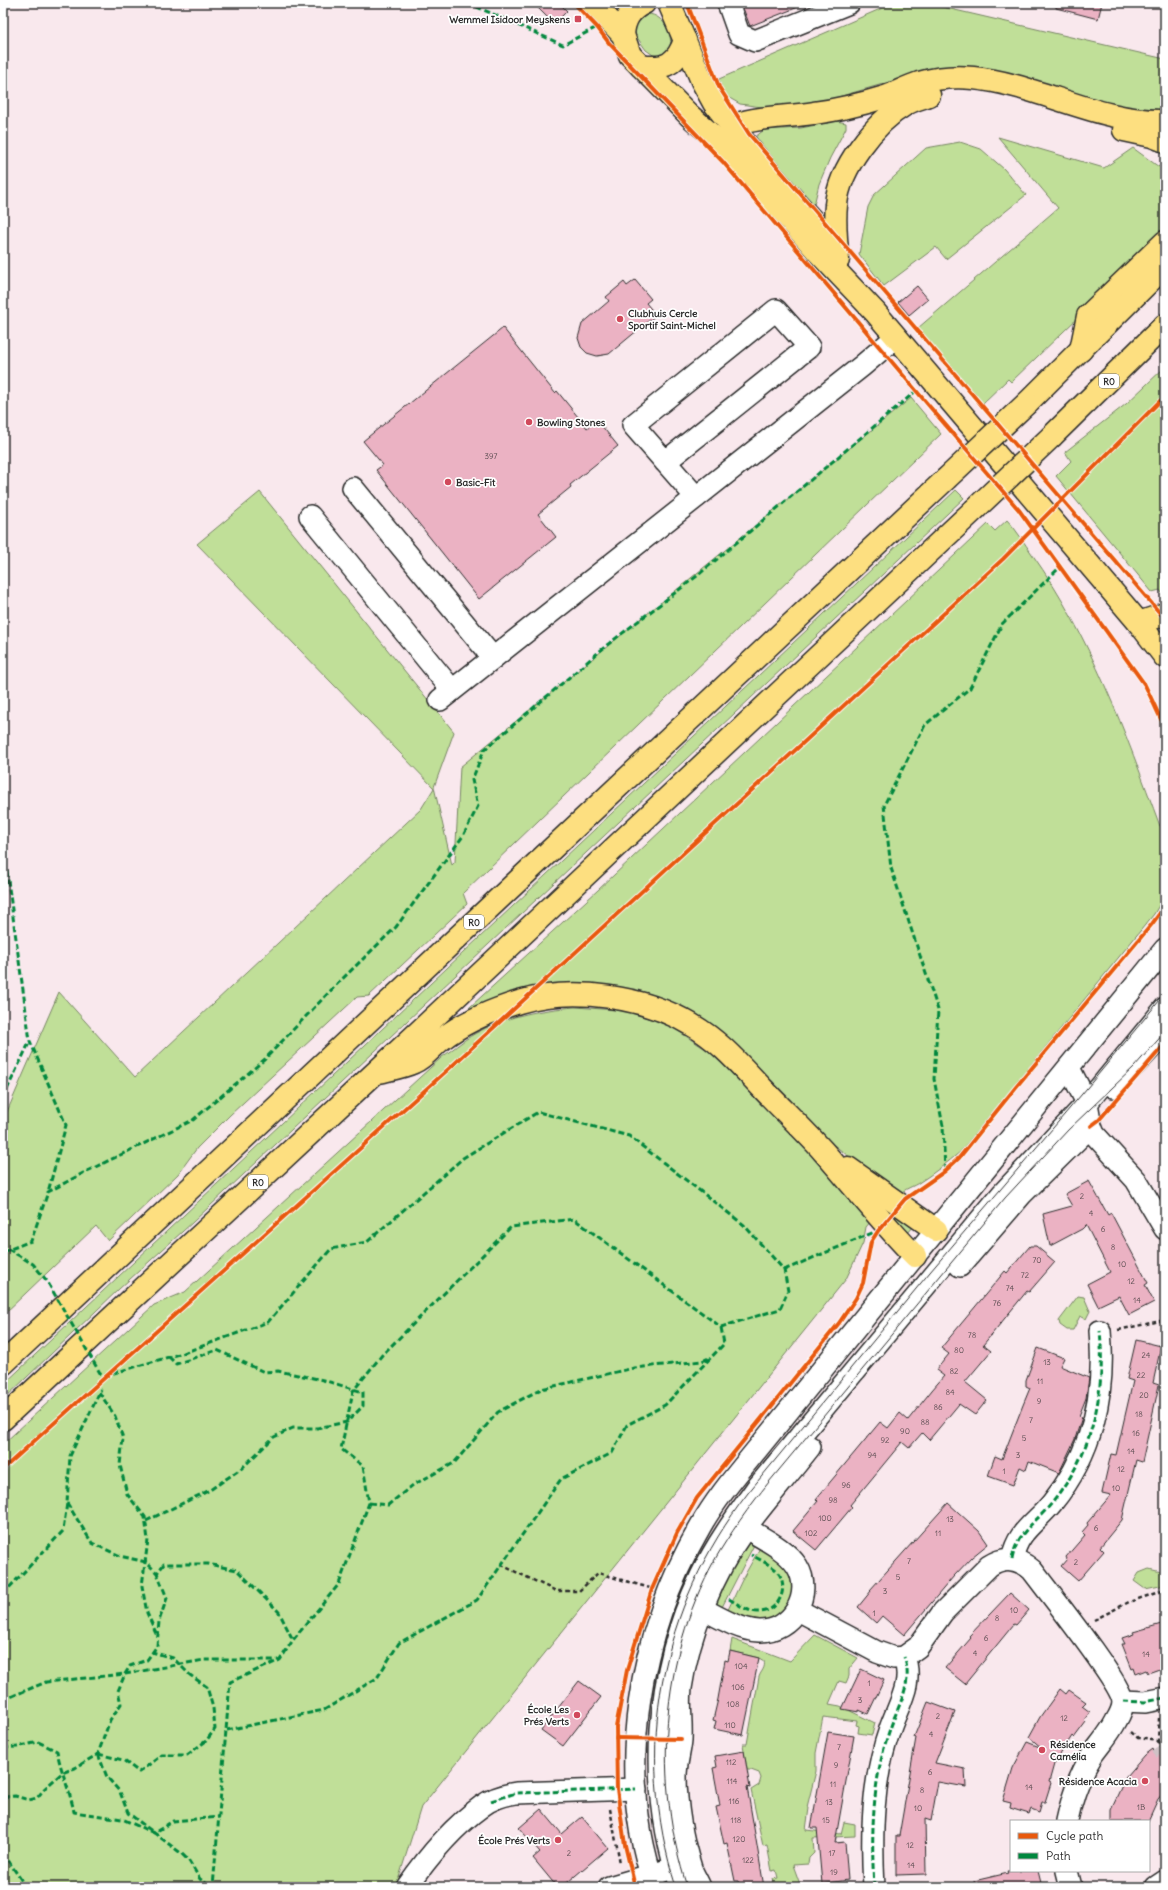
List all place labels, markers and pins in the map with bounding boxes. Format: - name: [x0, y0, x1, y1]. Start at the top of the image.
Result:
- place label: Wemmel Isidoor Meyskens: [449, 13, 570, 26]
- marker: Wemmel Isidoor Meyskens: [573, 14, 583, 24]
- place label: Clubhuis Cercle Sportif Saint-Michel: [628, 307, 716, 332]
- marker: Clubhuis Cercle Sportif Saint-Michel: [615, 314, 625, 324]
- place label: Bowling Stones: [537, 416, 606, 429]
- marker: Bowling Stones: [524, 417, 534, 427]
- place label: Basic-Fit: [456, 476, 496, 489]
- marker: Basic-Fit: [443, 477, 453, 487]
- place label: École Les Prés Verts: [524, 1703, 569, 1728]
- marker: École Les Prés Verts: [572, 1710, 582, 1720]
- place label: Résidence Camélia: [1050, 1738, 1096, 1763]
- marker: Résidence Camélia: [1037, 1745, 1047, 1755]
- place label: Résidence Acacia: [1059, 1775, 1137, 1788]
- marker: Résidence Acacia: [1140, 1776, 1150, 1786]
- place label: École Prés Verts: [478, 1834, 550, 1847]
- marker: École Prés Verts: [553, 1835, 563, 1845]

